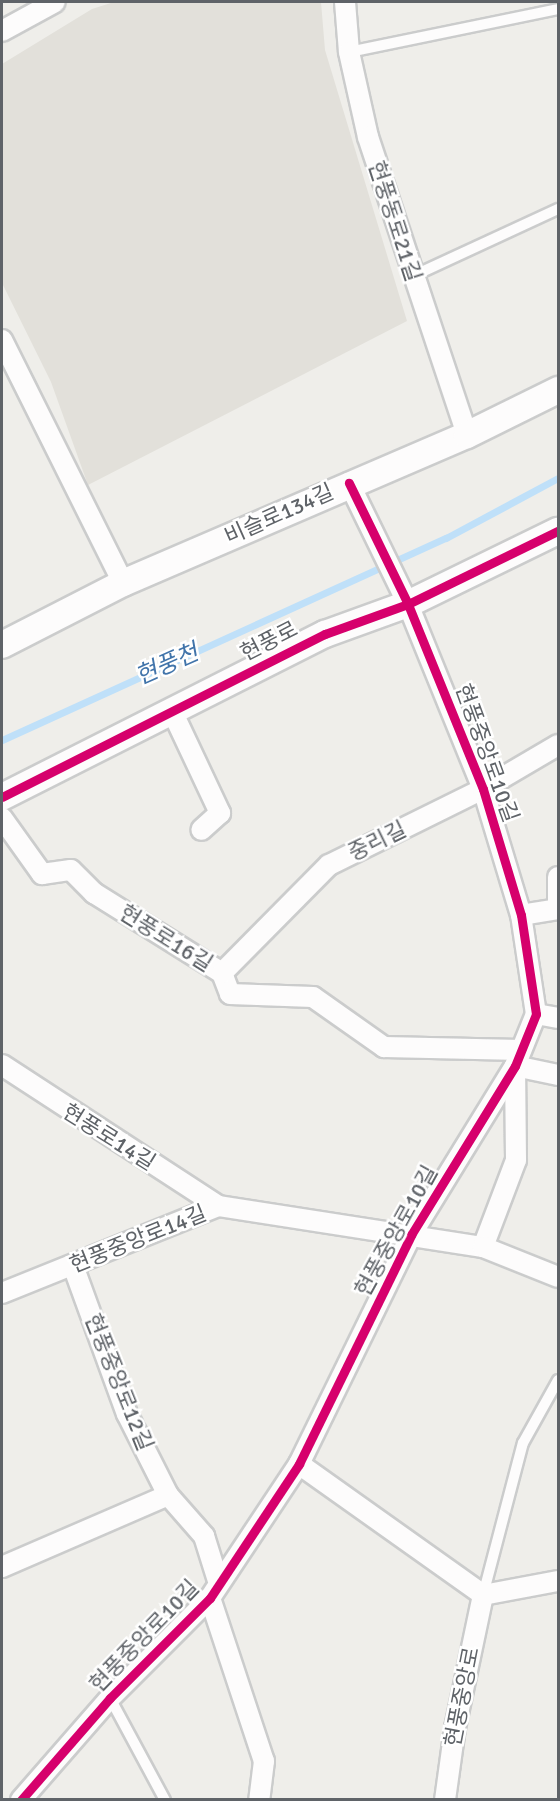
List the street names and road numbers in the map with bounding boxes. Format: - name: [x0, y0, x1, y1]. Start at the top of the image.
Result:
- street label: 현풍동로21길: [363, 157, 427, 285]
- street label: 비슬로134길: [220, 478, 338, 550]
- street label: 현풍로: [236, 615, 302, 667]
- street label: 현풍중앙로10길: [450, 680, 524, 826]
- street label: 중리길: [344, 816, 410, 866]
- street label: 현풍로16길: [115, 899, 217, 977]
- street label: 현풍로14길: [58, 1098, 160, 1176]
- street label: 현풍중앙로10길: [349, 1161, 443, 1301]
- street label: 현풍중앙로14길: [66, 1200, 210, 1278]
- street label: 현풍중앙로12길: [80, 1310, 158, 1454]
- street label: 현풍중앙로10길: [84, 1575, 204, 1697]
- street label: 현풍중앙로: [439, 1645, 485, 1749]

